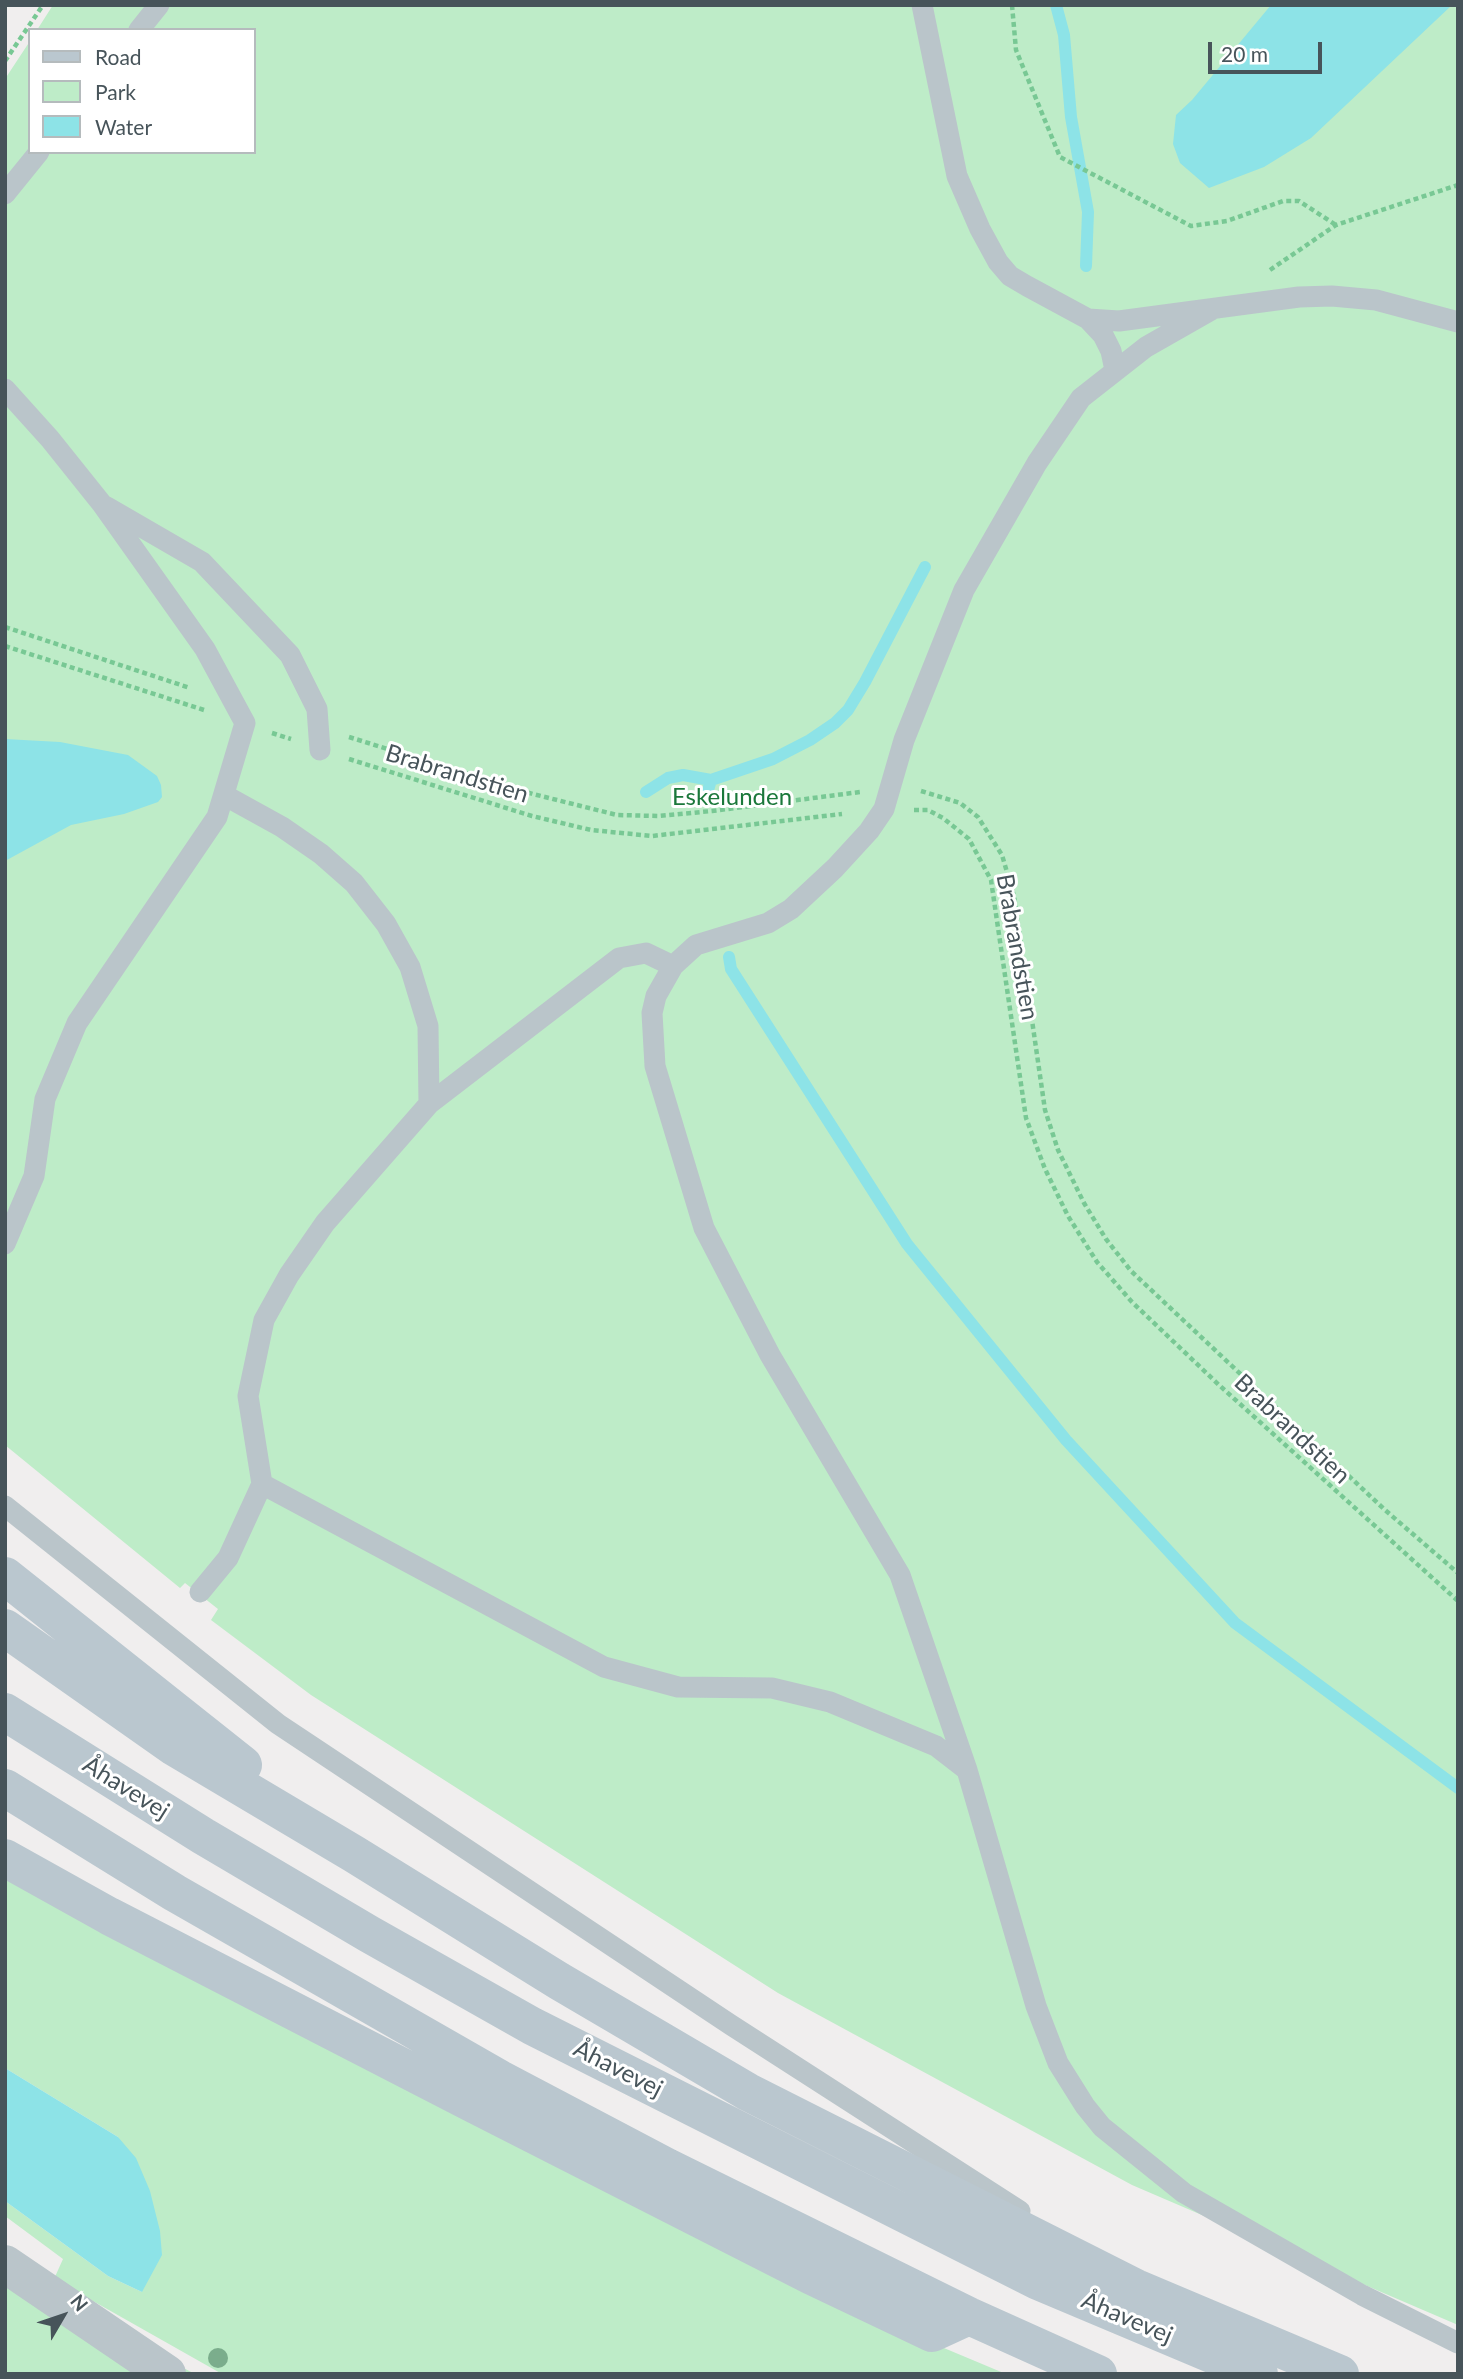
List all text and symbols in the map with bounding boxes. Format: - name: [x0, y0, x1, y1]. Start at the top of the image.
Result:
- legend: [28, 28, 256, 154]
- scale bar: [1211, 28, 1325, 72]
- text: 20 m: [1221, 41, 1268, 66]
- text: Road: [95, 44, 142, 69]
- text: Park: [95, 79, 136, 104]
- text: Water: [95, 114, 152, 139]
- street label: Brabrandstien: [382, 739, 532, 809]
- park label: Eskelunden: [672, 783, 792, 811]
- street label: Brabrandstien: [990, 872, 1044, 1022]
- street label: Brabrandstien: [1228, 1368, 1356, 1490]
- street label: Åhavevej: [78, 1750, 174, 1826]
- street label: Åhavevej: [569, 2034, 667, 2104]
- north arrow: [28, 2281, 98, 2351]
- street label: Åhavevej: [1077, 2286, 1177, 2350]
- text: N: [66, 2290, 93, 2315]

